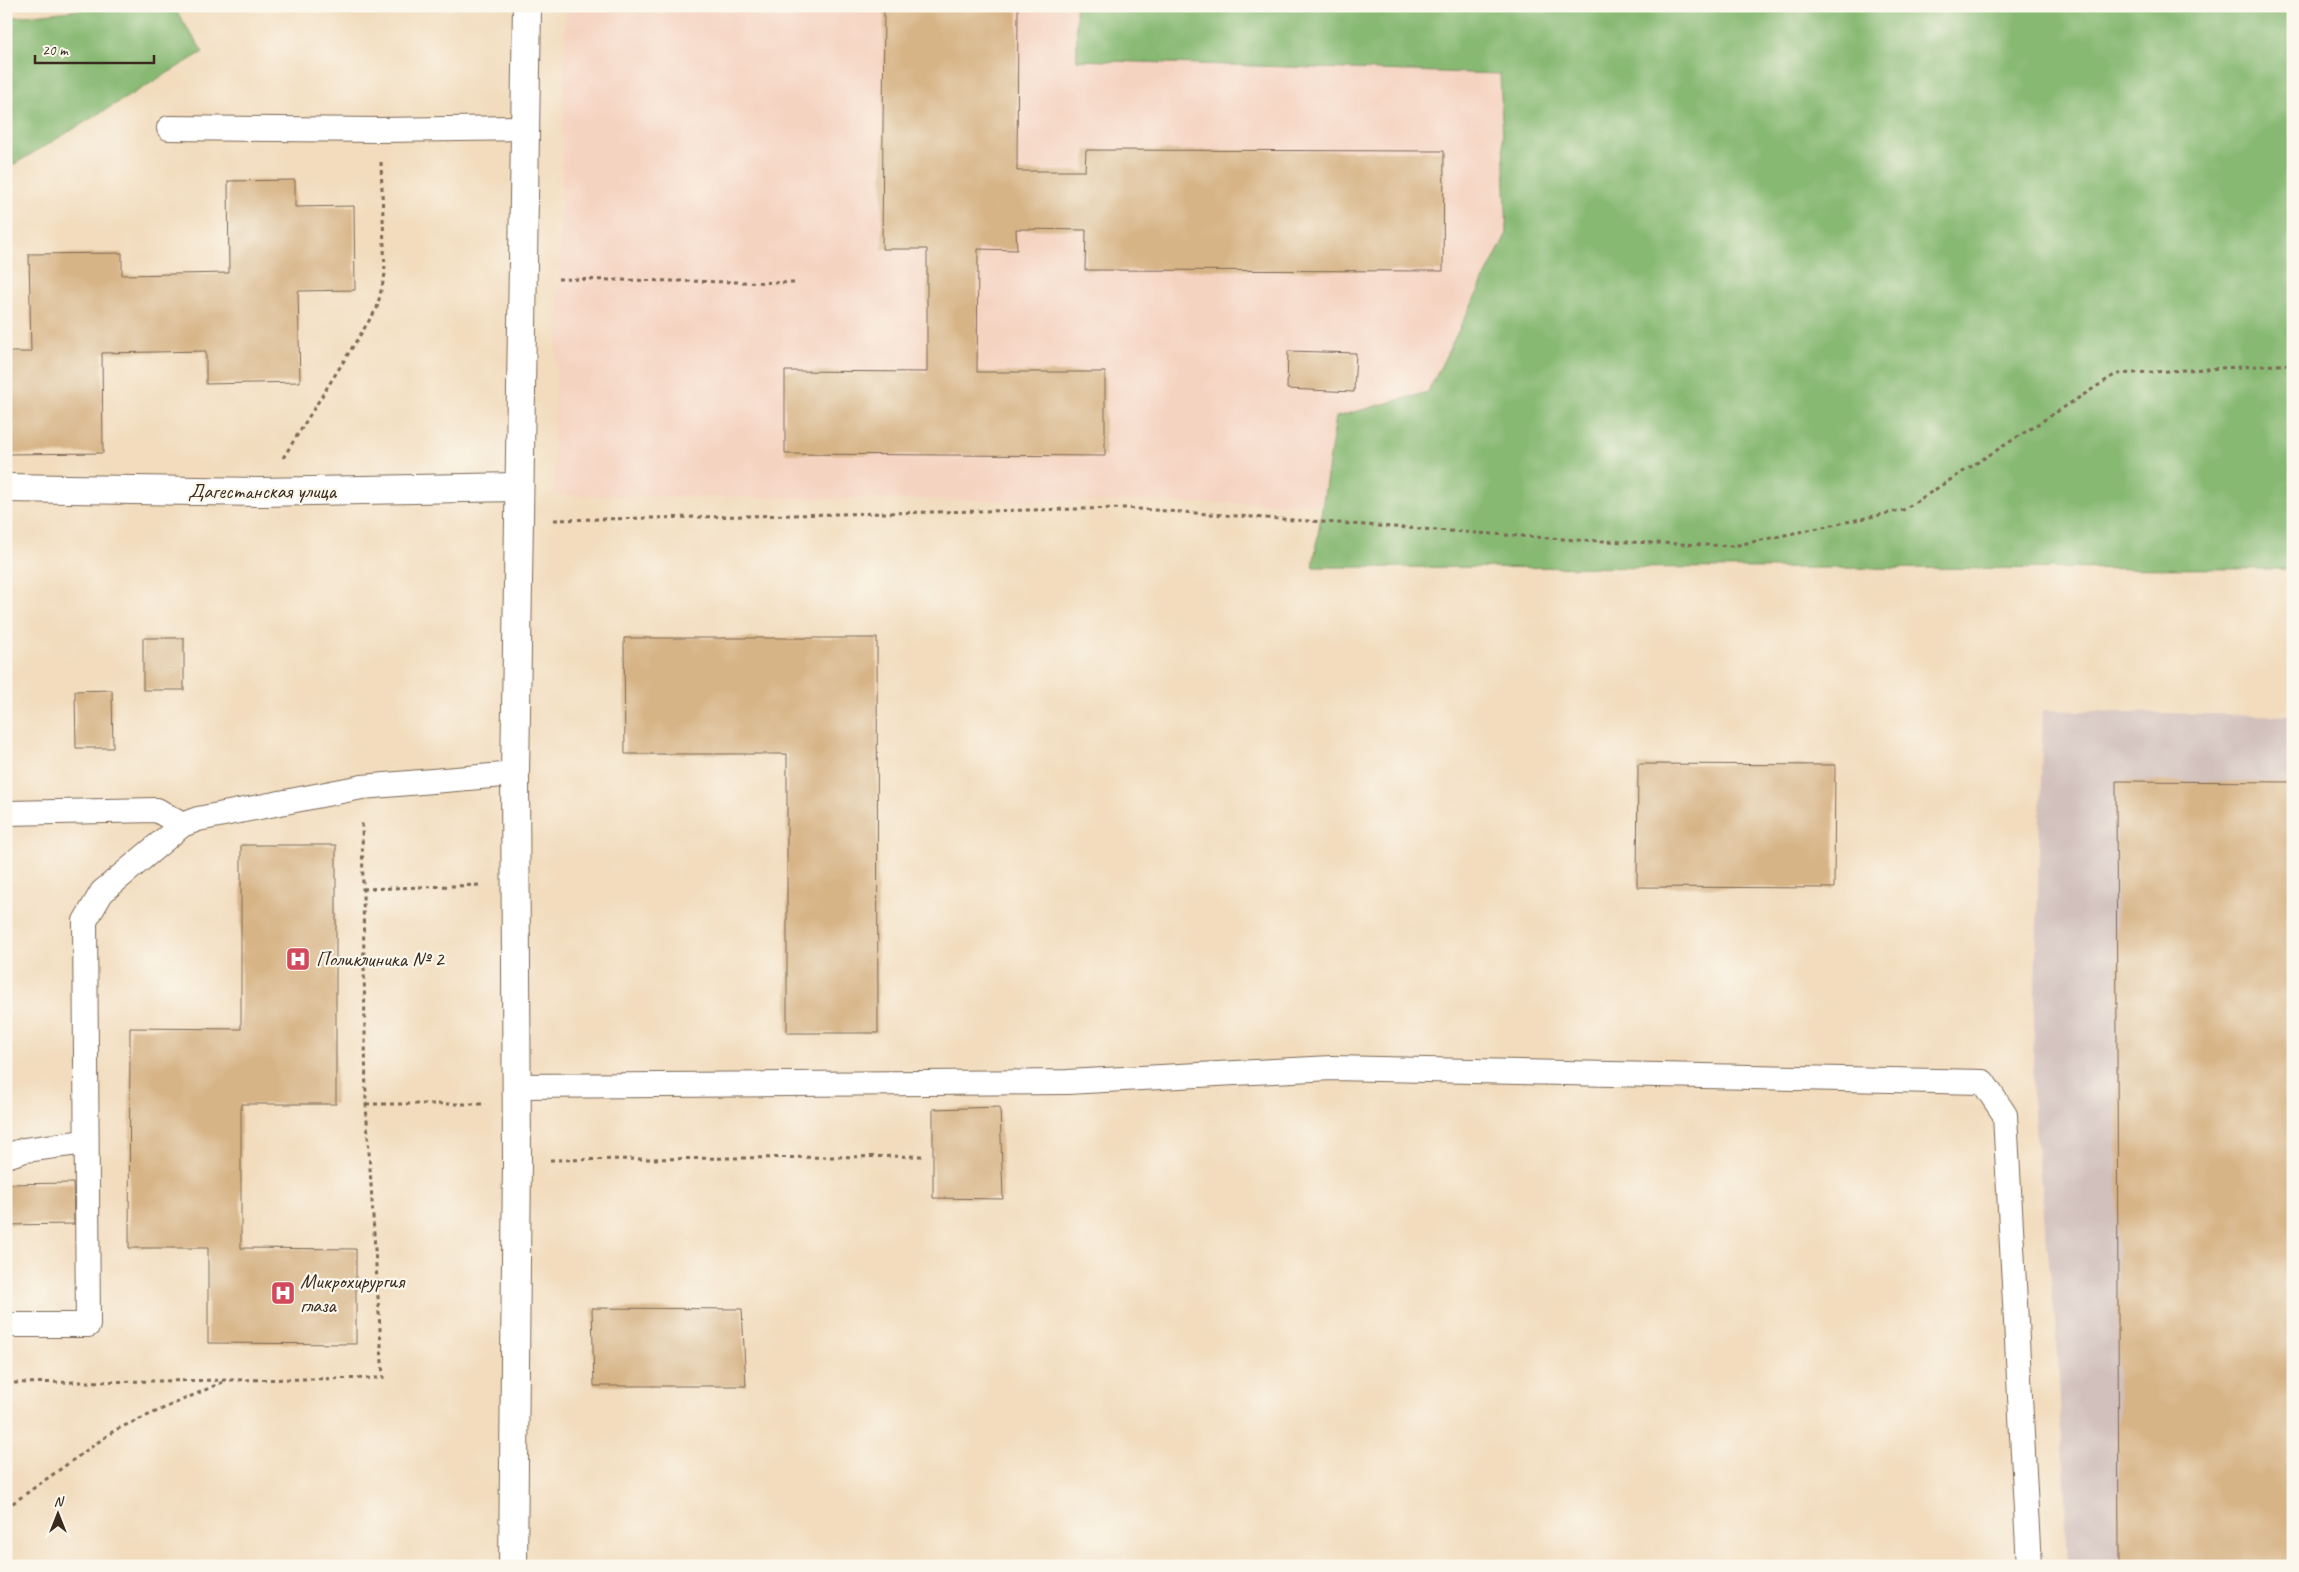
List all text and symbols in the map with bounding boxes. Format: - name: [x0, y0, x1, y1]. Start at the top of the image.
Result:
- scale bar: [35, 32, 154, 64]
- text: 20 m: [42, 41, 69, 60]
- street label: Дагестанская улица: [188, 478, 338, 504]
- hospital icon: Поликлиника № 2: [285, 946, 311, 972]
- place label: Поликлиника № 2: [316, 946, 445, 972]
- place label: Микрохирургия глаза: [300, 1268, 406, 1318]
- hospital icon: Микрохирургия глаза: [270, 1280, 296, 1306]
- north arrow: [32, 1490, 82, 1540]
- text: N: [54, 1493, 65, 1510]

